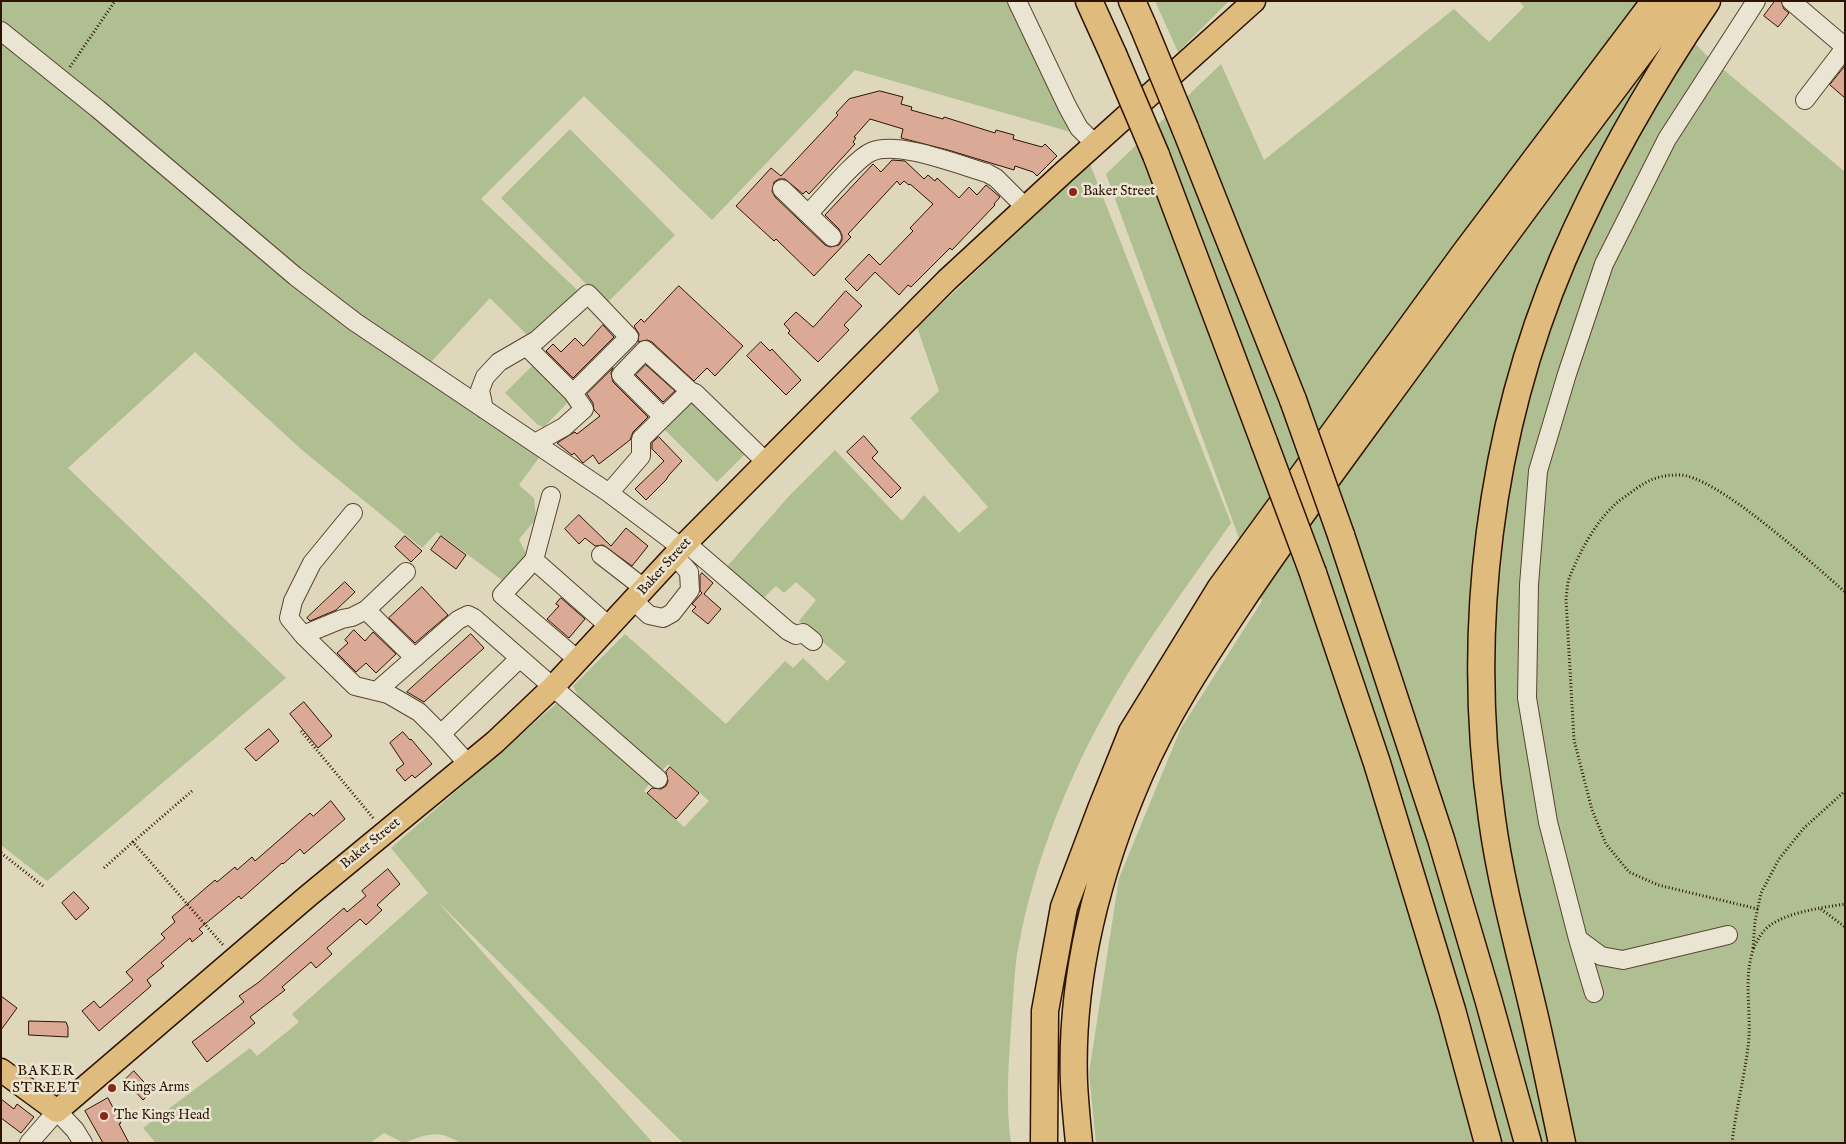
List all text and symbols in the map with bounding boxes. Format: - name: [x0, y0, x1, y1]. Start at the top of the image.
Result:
- place label: Baker Street: [1083, 184, 1155, 200]
- marker: Baker Street: [1067, 186, 1079, 198]
- street label: Baker Street: [635, 535, 695, 599]
- street label: Baker Street: [338, 815, 404, 873]
- district label: BAKER STREET: [11, 1063, 81, 1098]
- place label: Kings Arms: [122, 1080, 189, 1096]
- marker: Kings Arms: [106, 1082, 118, 1094]
- place label: The Kings Head: [114, 1108, 210, 1124]
- marker: The Kings Head: [98, 1110, 110, 1122]

